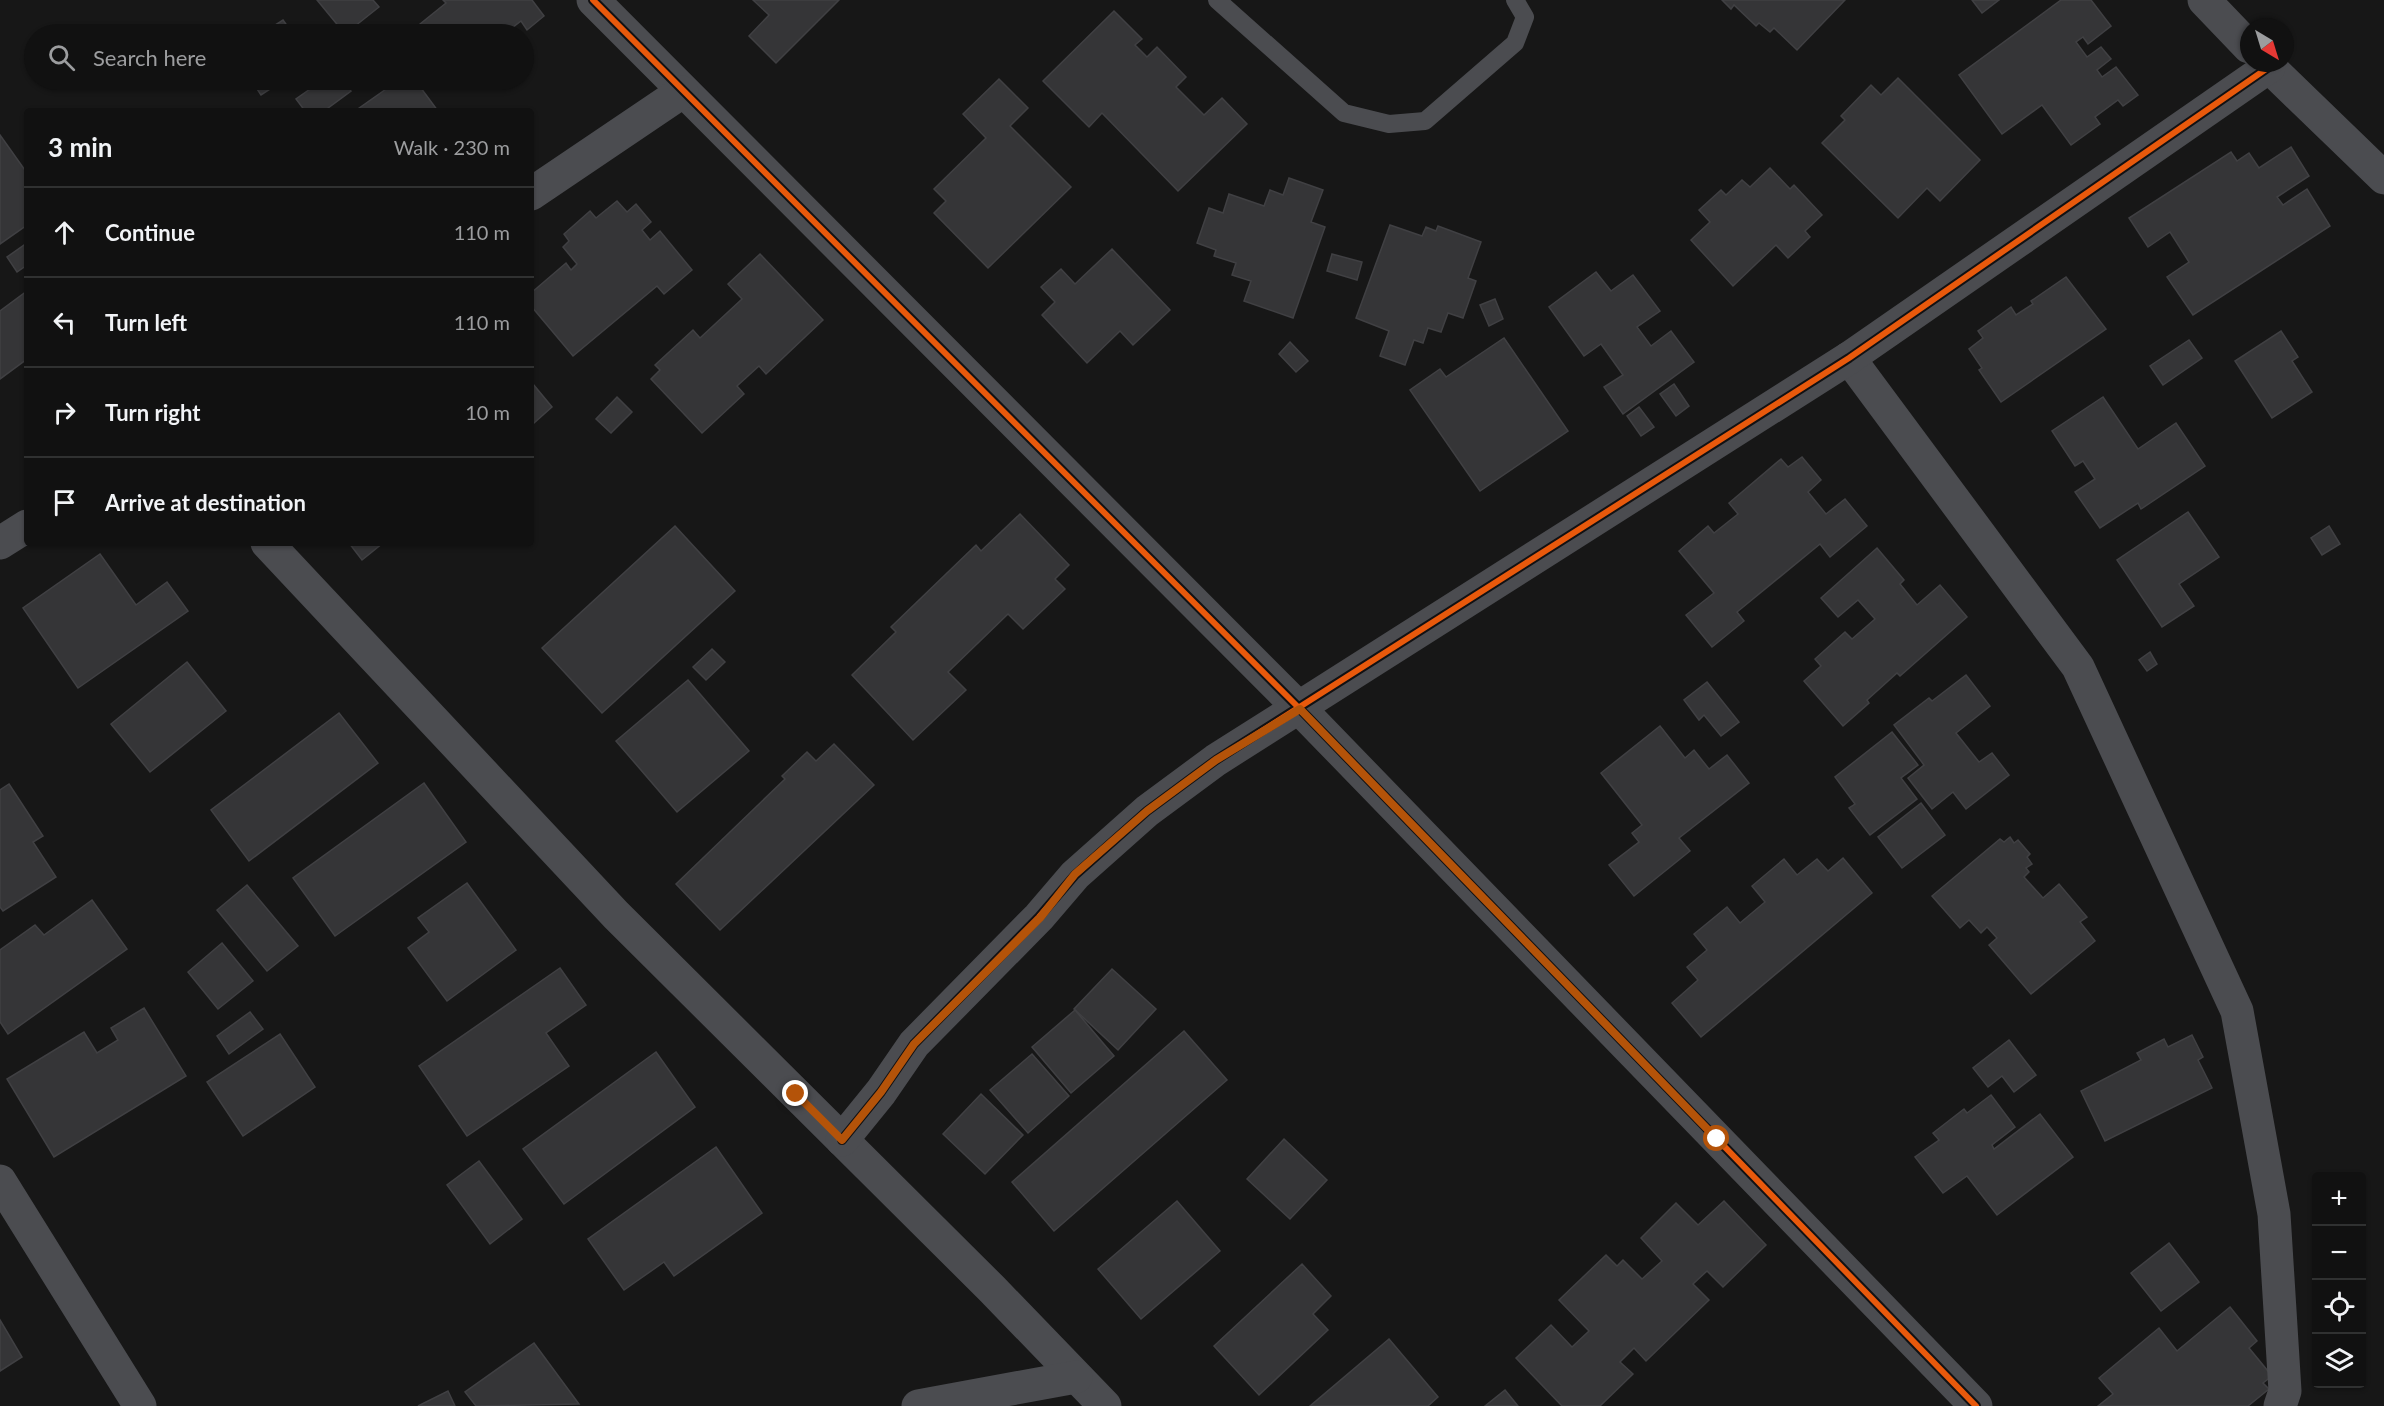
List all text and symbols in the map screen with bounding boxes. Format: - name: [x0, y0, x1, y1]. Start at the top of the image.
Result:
- north arrow: [2240, 18, 2294, 72]
- search box: [24, 24, 534, 90]
- icon: search: [45, 41, 78, 74]
- text: Search here: [93, 44, 206, 71]
- text: 3 min: [48, 131, 112, 163]
- text: Walk · 230 m: [394, 135, 510, 159]
- icon: ahead: [48, 216, 81, 249]
- text: Continue: [105, 219, 195, 246]
- text: 110 m: [454, 220, 510, 244]
- icon: left: [48, 306, 81, 339]
- text: Turn left: [105, 309, 187, 336]
- text: 110 m: [454, 310, 510, 334]
- icon: right: [48, 396, 81, 429]
- text: Turn right: [105, 399, 200, 426]
- text: 10 m: [465, 400, 510, 424]
- icon: arrive: [48, 486, 81, 519]
- text: Arrive at destination: [105, 489, 306, 516]
- route end: [782, 1080, 808, 1106]
- route start: [1703, 1125, 1729, 1151]
- map controls: [2312, 1172, 2366, 1388]
- button: +: [2312, 1172, 2366, 1226]
- button: −: [2312, 1226, 2366, 1280]
- button: locate: [2312, 1280, 2366, 1334]
- button: layers: [2312, 1334, 2366, 1388]

